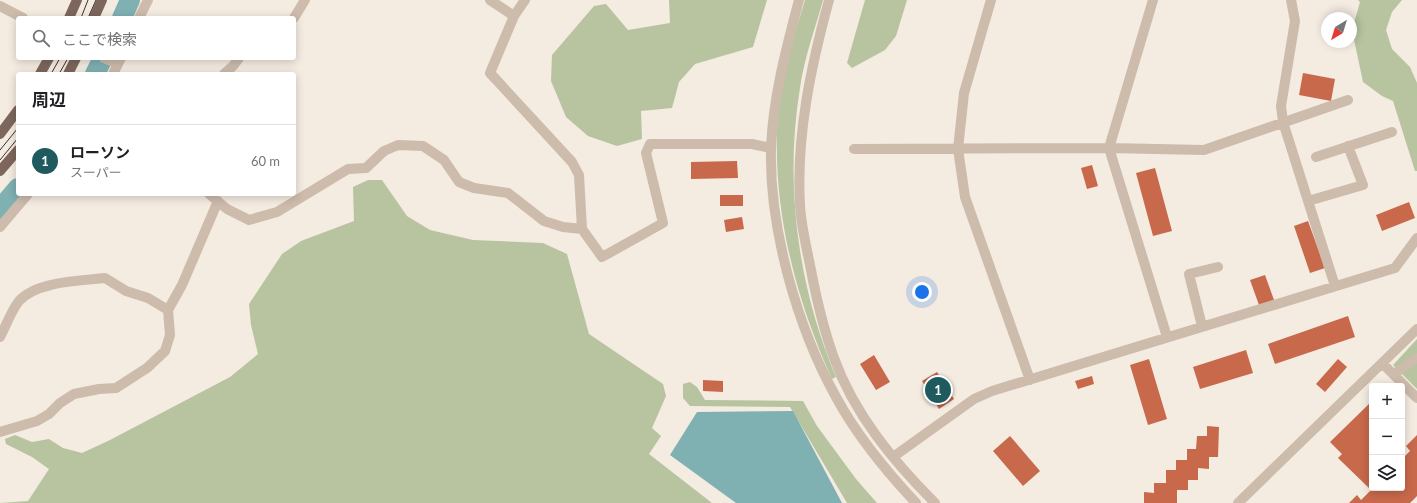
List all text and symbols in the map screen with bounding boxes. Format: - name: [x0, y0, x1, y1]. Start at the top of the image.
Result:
- north arrow: [1321, 12, 1357, 48]
- search box: [16, 16, 296, 60]
- icon: search: [30, 27, 52, 49]
- text: ここで検索: [62, 30, 137, 48]
- text: 周辺: [32, 89, 66, 110]
- text: ローソン: [70, 143, 130, 161]
- text: 1: [41, 153, 49, 169]
- text: 60 m: [251, 153, 280, 169]
- text: スーパー: [70, 164, 122, 180]
- your location: [912, 282, 932, 302]
- pin: 1: [925, 375, 951, 405]
- map controls: [1369, 383, 1405, 491]
- button: +: [1369, 383, 1405, 419]
- button: −: [1369, 419, 1405, 455]
- button: layers: [1369, 455, 1405, 491]

